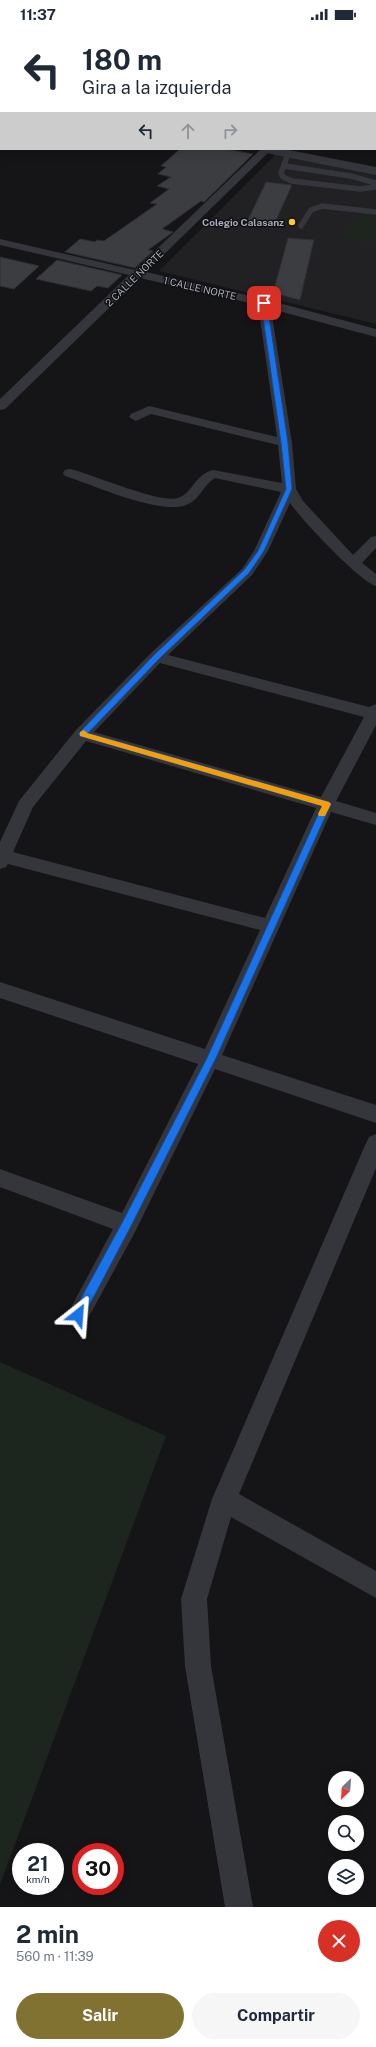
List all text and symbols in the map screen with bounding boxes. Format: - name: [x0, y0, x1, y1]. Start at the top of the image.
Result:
- text: 11:37: [20, 6, 56, 23]
- text: 180 m: [82, 43, 162, 76]
- icon: left: [16, 44, 68, 96]
- text: Gira a la izquierda: [82, 77, 231, 98]
- icon: left: [135, 120, 157, 142]
- icon: ahead: [177, 120, 199, 142]
- icon: right: [219, 120, 241, 142]
- place label: Colegio Calasanz: [202, 216, 284, 228]
- marker: Colegio Calasanz: [287, 217, 297, 227]
- street label: 2 CALLE NORTE: [102, 247, 166, 309]
- street label: 1 CALLE NORTE: [162, 274, 238, 302]
- pin: [247, 286, 281, 320]
- icon: arrive: [253, 292, 275, 314]
- position arrow: [57, 1294, 99, 1336]
- north arrow: [328, 1771, 364, 1807]
- map controls: [328, 1771, 364, 1895]
- button: search: [328, 1815, 364, 1851]
- speed limit sign: 30: [72, 1843, 124, 1895]
- text: 21: [27, 1852, 49, 1876]
- button: layers: [328, 1859, 364, 1895]
- text: km/h: [26, 1873, 50, 1885]
- text: 2 min: [16, 1920, 79, 1948]
- button: close: [318, 1920, 360, 1962]
- text: 560 m · 11:39: [16, 1949, 94, 1964]
- button: Salir: [16, 1993, 184, 2039]
- button: Compartir: [192, 1993, 360, 2039]

